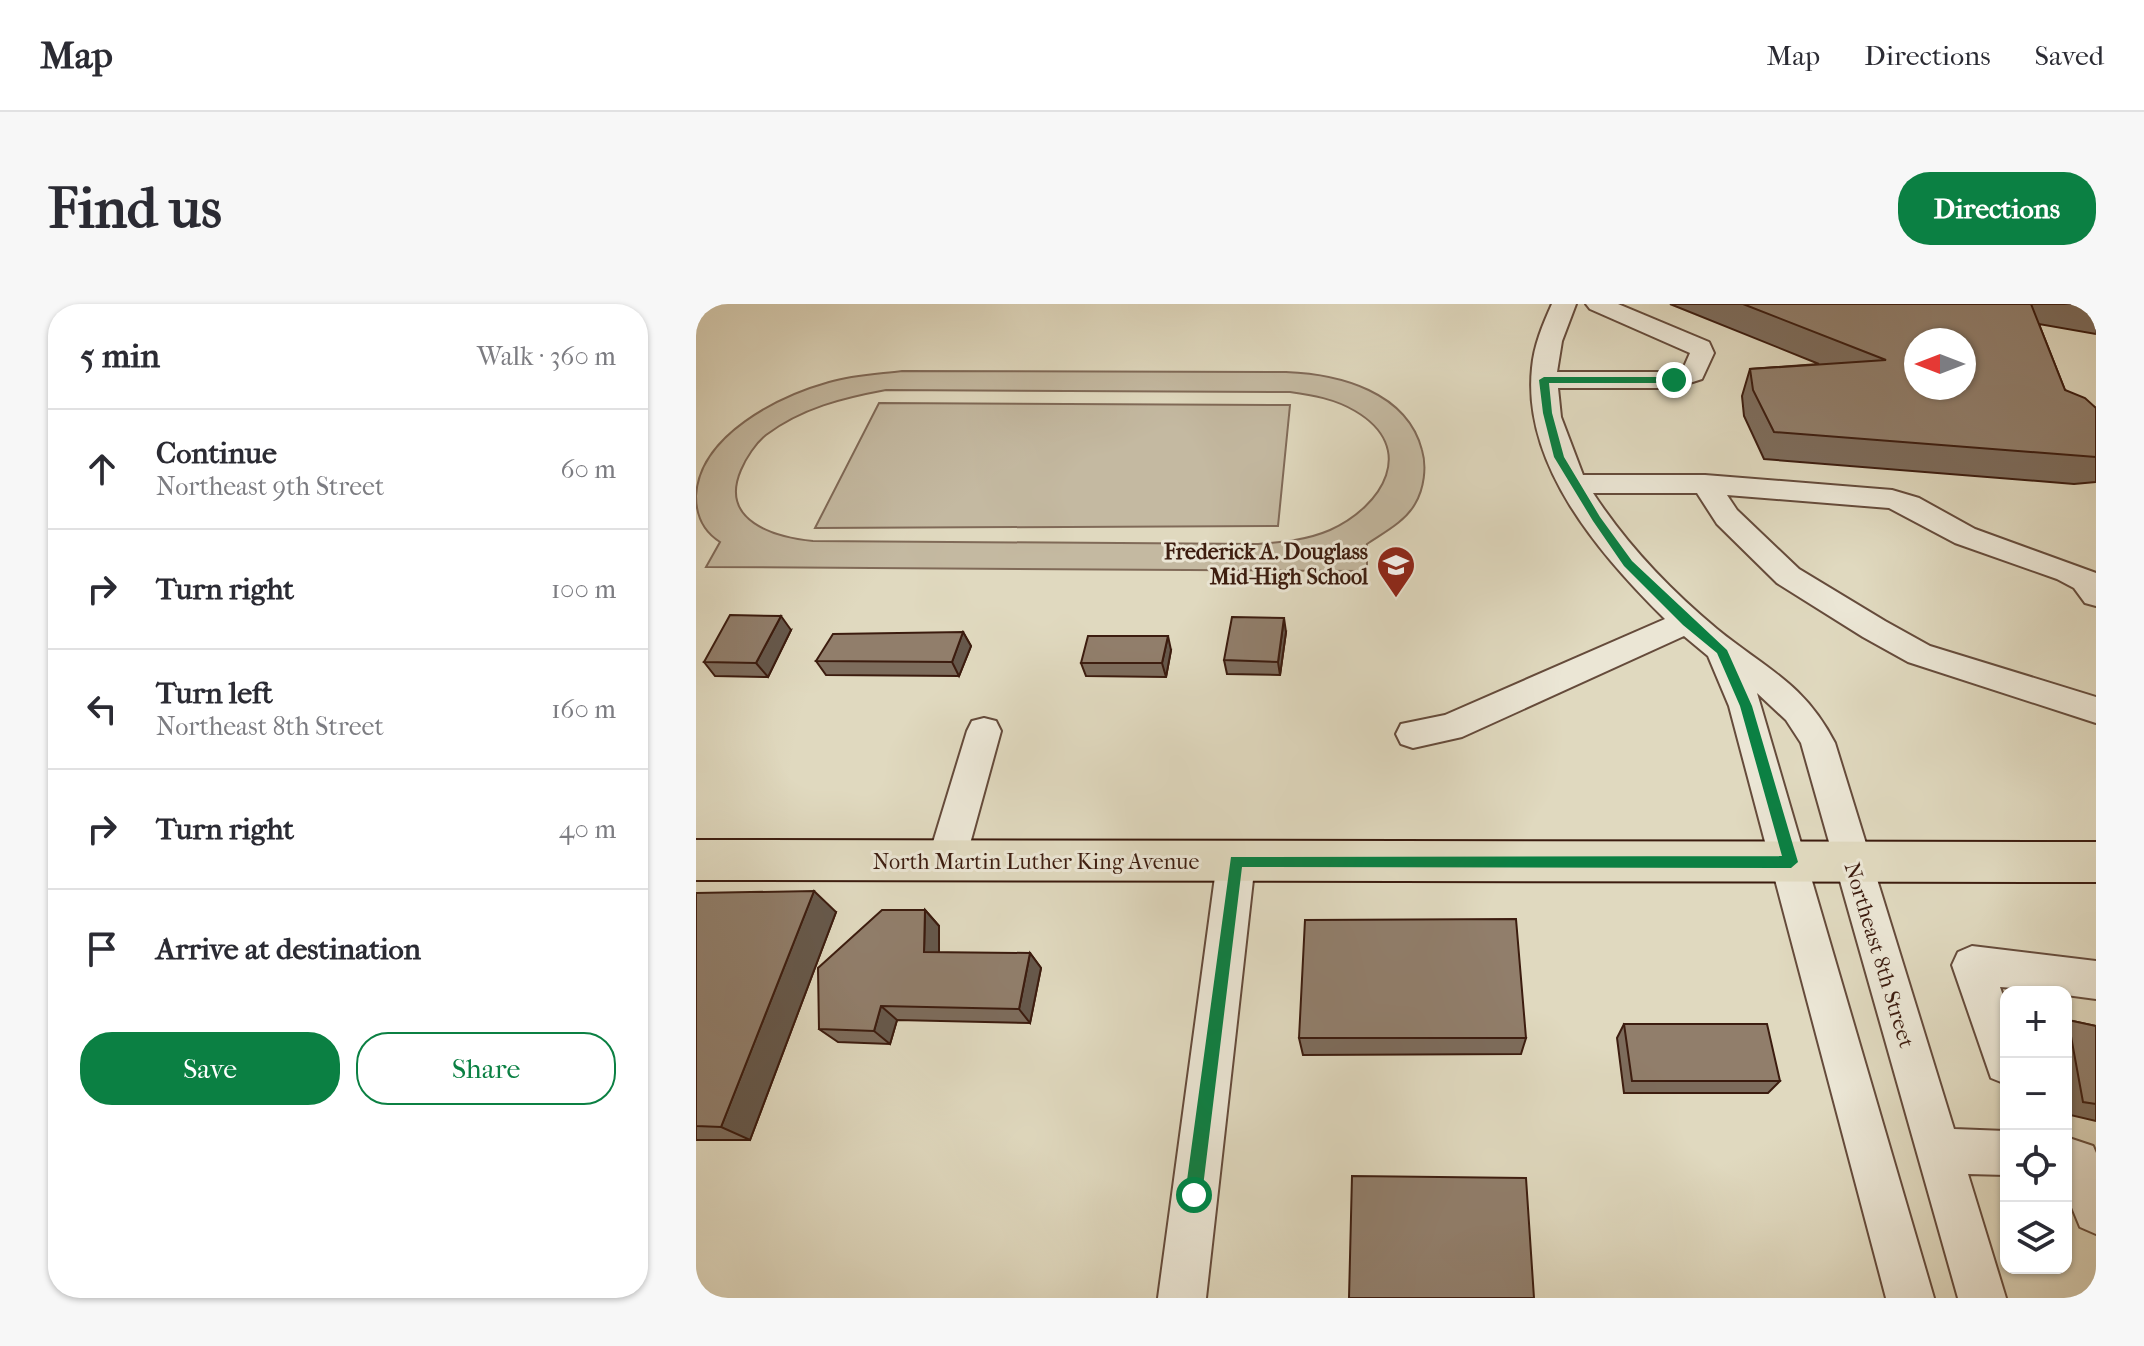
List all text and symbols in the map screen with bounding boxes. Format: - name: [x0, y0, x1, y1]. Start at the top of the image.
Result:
- text: Map: [40, 33, 113, 78]
- text: Map: [1767, 39, 1820, 72]
- text: Directions: [1864, 39, 1991, 72]
- text: Saved: [2035, 39, 2104, 72]
- button: Directions: [1898, 172, 2096, 245]
- text: Find us: [48, 176, 222, 241]
- north arrow: [1904, 328, 1976, 400]
- text: 5 min: [80, 336, 160, 376]
- text: Walk · 360 m: [477, 341, 616, 372]
- route end: [1656, 362, 1692, 398]
- text: Continue: [156, 436, 277, 471]
- icon: ahead: [80, 447, 124, 491]
- text: 60 m: [560, 454, 616, 485]
- text: Northeast 9th Street: [156, 471, 384, 502]
- place label: Frederick A. Douglass Mid-High School: [1163, 539, 1369, 590]
- school or university icon: Frederick A. Douglass Mid-High School: [1375, 544, 1417, 599]
- icon: right: [80, 567, 124, 611]
- text: Turn right: [156, 572, 294, 607]
- text: 100 m: [551, 574, 616, 605]
- text: Turn left: [156, 676, 273, 711]
- icon: left: [80, 687, 124, 731]
- text: 160 m: [551, 694, 616, 725]
- text: Northeast 8th Street: [156, 711, 384, 742]
- icon: right: [80, 807, 124, 851]
- text: Turn right: [156, 812, 294, 847]
- text: 40 m: [559, 814, 616, 845]
- street label: North Martin Luther King Avenue: [873, 849, 1199, 875]
- street label: Northeast 8th Street: [1838, 859, 1920, 1051]
- icon: arrive: [80, 927, 124, 971]
- text: Arrive at destination: [156, 932, 421, 967]
- map controls: [2000, 986, 2072, 1274]
- button: +: [2000, 986, 2072, 1058]
- button: Save: [80, 1032, 340, 1105]
- button: Share: [356, 1032, 616, 1105]
- button: −: [2000, 1058, 2072, 1130]
- button: locate: [2000, 1130, 2072, 1202]
- route start: [1176, 1177, 1212, 1213]
- button: layers: [2000, 1202, 2072, 1274]

